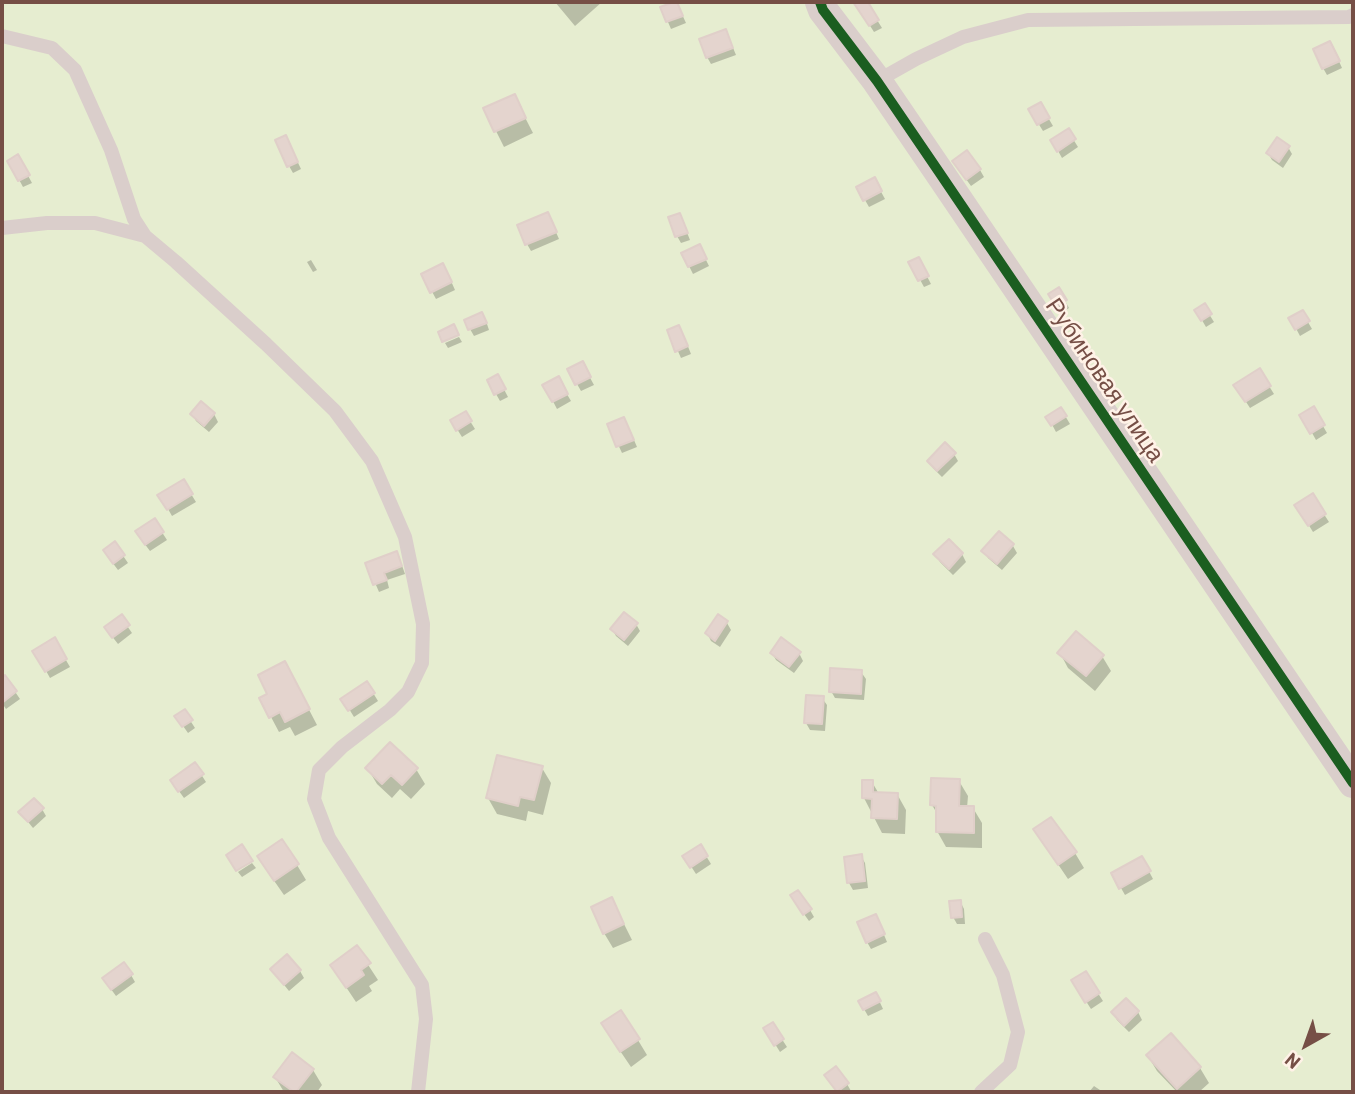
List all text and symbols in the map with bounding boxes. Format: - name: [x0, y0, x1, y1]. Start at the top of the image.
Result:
- street label: Рубиновая улица: [1039, 293, 1171, 467]
- north arrow: [1271, 1010, 1341, 1080]
- text: N: [1280, 1049, 1304, 1074]

